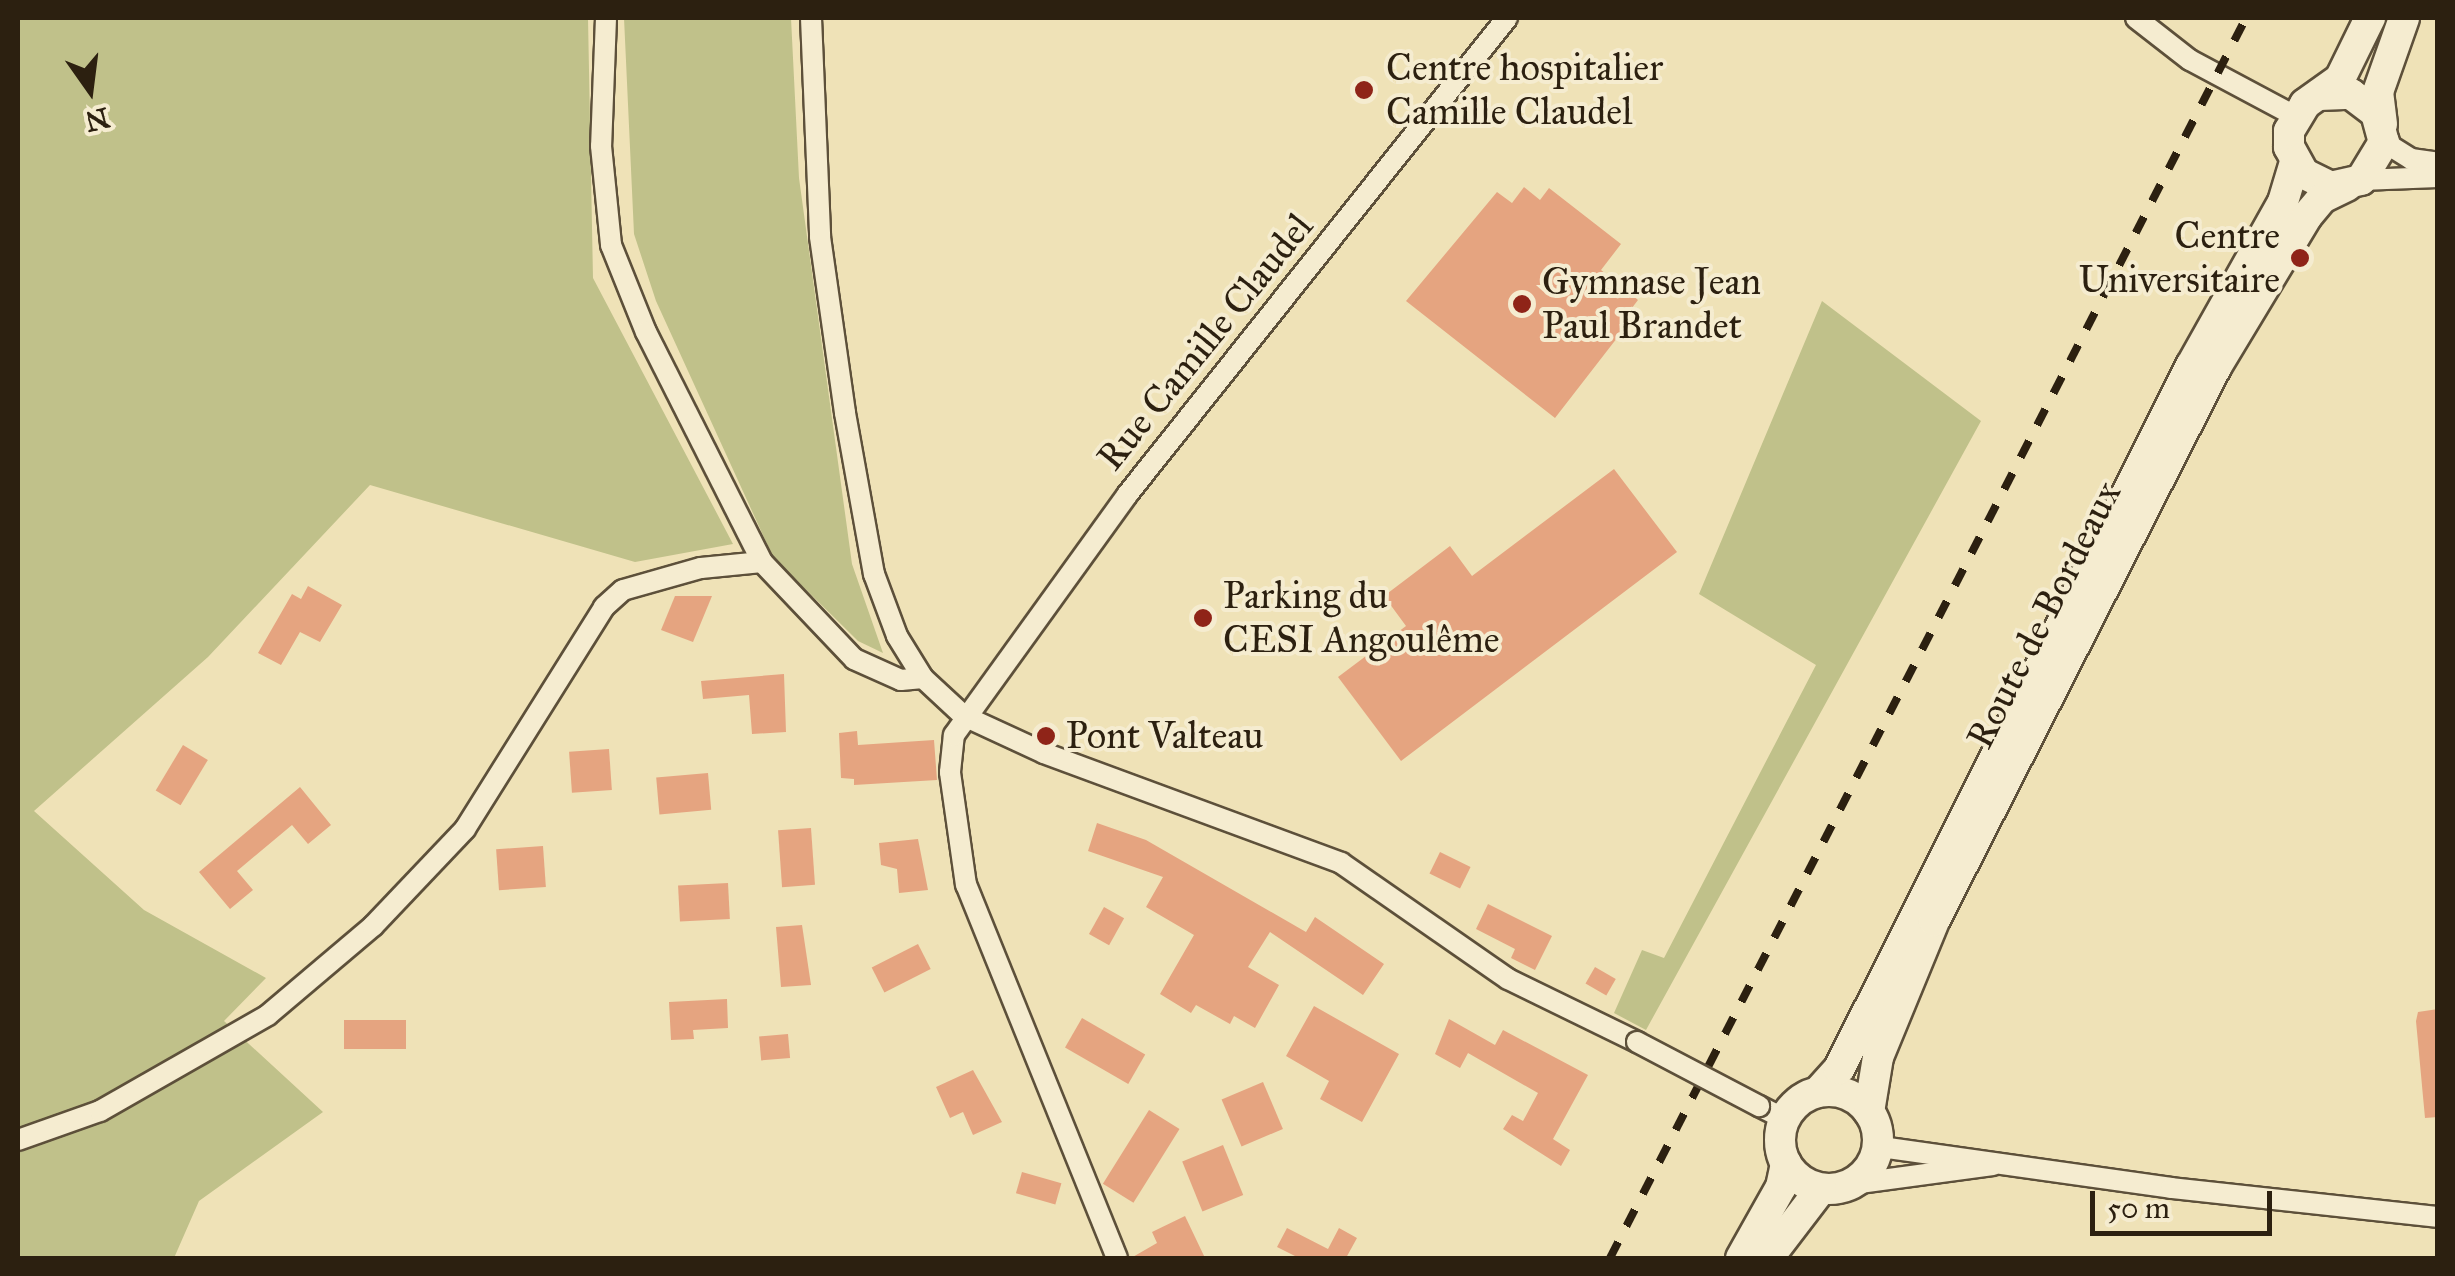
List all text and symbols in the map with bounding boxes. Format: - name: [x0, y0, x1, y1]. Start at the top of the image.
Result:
- north arrow: [40, 40, 140, 140]
- place label: Centre hospitalier Camille Claudel: [1386, 45, 1663, 134]
- marker: Centre hospitalier Camille Claudel: [1351, 77, 1377, 103]
- text: N: [82, 100, 113, 139]
- street label: Rue Camille Claudel: [1088, 204, 1322, 480]
- place label: Centre Universitaire: [2079, 213, 2280, 302]
- marker: Centre Universitaire: [2289, 247, 2311, 269]
- place label: Gymnase Jean Paul Brandet: [1542, 259, 1761, 348]
- marker: Gymnase Jean Paul Brandet: [1511, 293, 1533, 315]
- street label: Route de Bordeaux: [1957, 474, 2131, 756]
- place label: Parking du CESI Angoulême: [1223, 573, 1500, 662]
- marker: Parking du CESI Angoulême: [1192, 607, 1214, 629]
- place label: Pont Valteau: [1066, 713, 1264, 759]
- marker: Pont Valteau: [1035, 725, 1057, 747]
- scale bar: [2095, 1171, 2278, 1233]
- text: 50 m: [2107, 1190, 2170, 1226]

